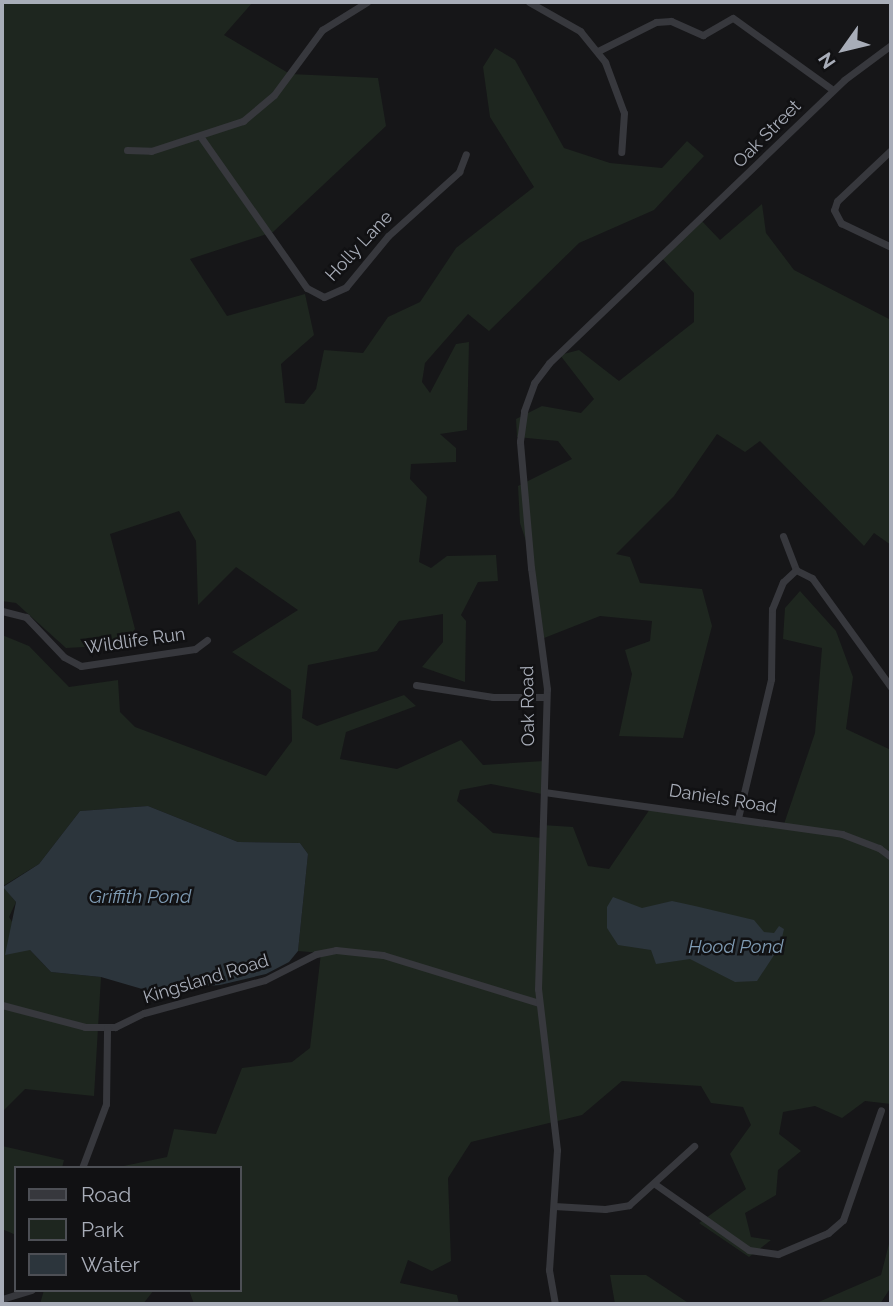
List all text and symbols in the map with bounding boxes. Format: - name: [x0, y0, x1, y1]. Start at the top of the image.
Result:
- north arrow: [809, 14, 879, 84]
- text: N: [813, 49, 840, 73]
- street label: Oak Street: [728, 95, 806, 173]
- street label: Holly Lane: [321, 206, 397, 286]
- street label: Wildlife Run: [83, 623, 187, 659]
- street label: Oak Road: [516, 666, 540, 746]
- street label: Daniels Road: [668, 780, 778, 818]
- water label: Griffith Pond: [89, 886, 191, 908]
- water label: Hood Pond: [688, 936, 784, 958]
- street label: Kingsland Road: [141, 950, 271, 1008]
- legend: [14, 1166, 242, 1292]
- text: Road: [81, 1182, 131, 1207]
- text: Park: [81, 1217, 124, 1242]
- text: Water: [81, 1252, 140, 1277]

